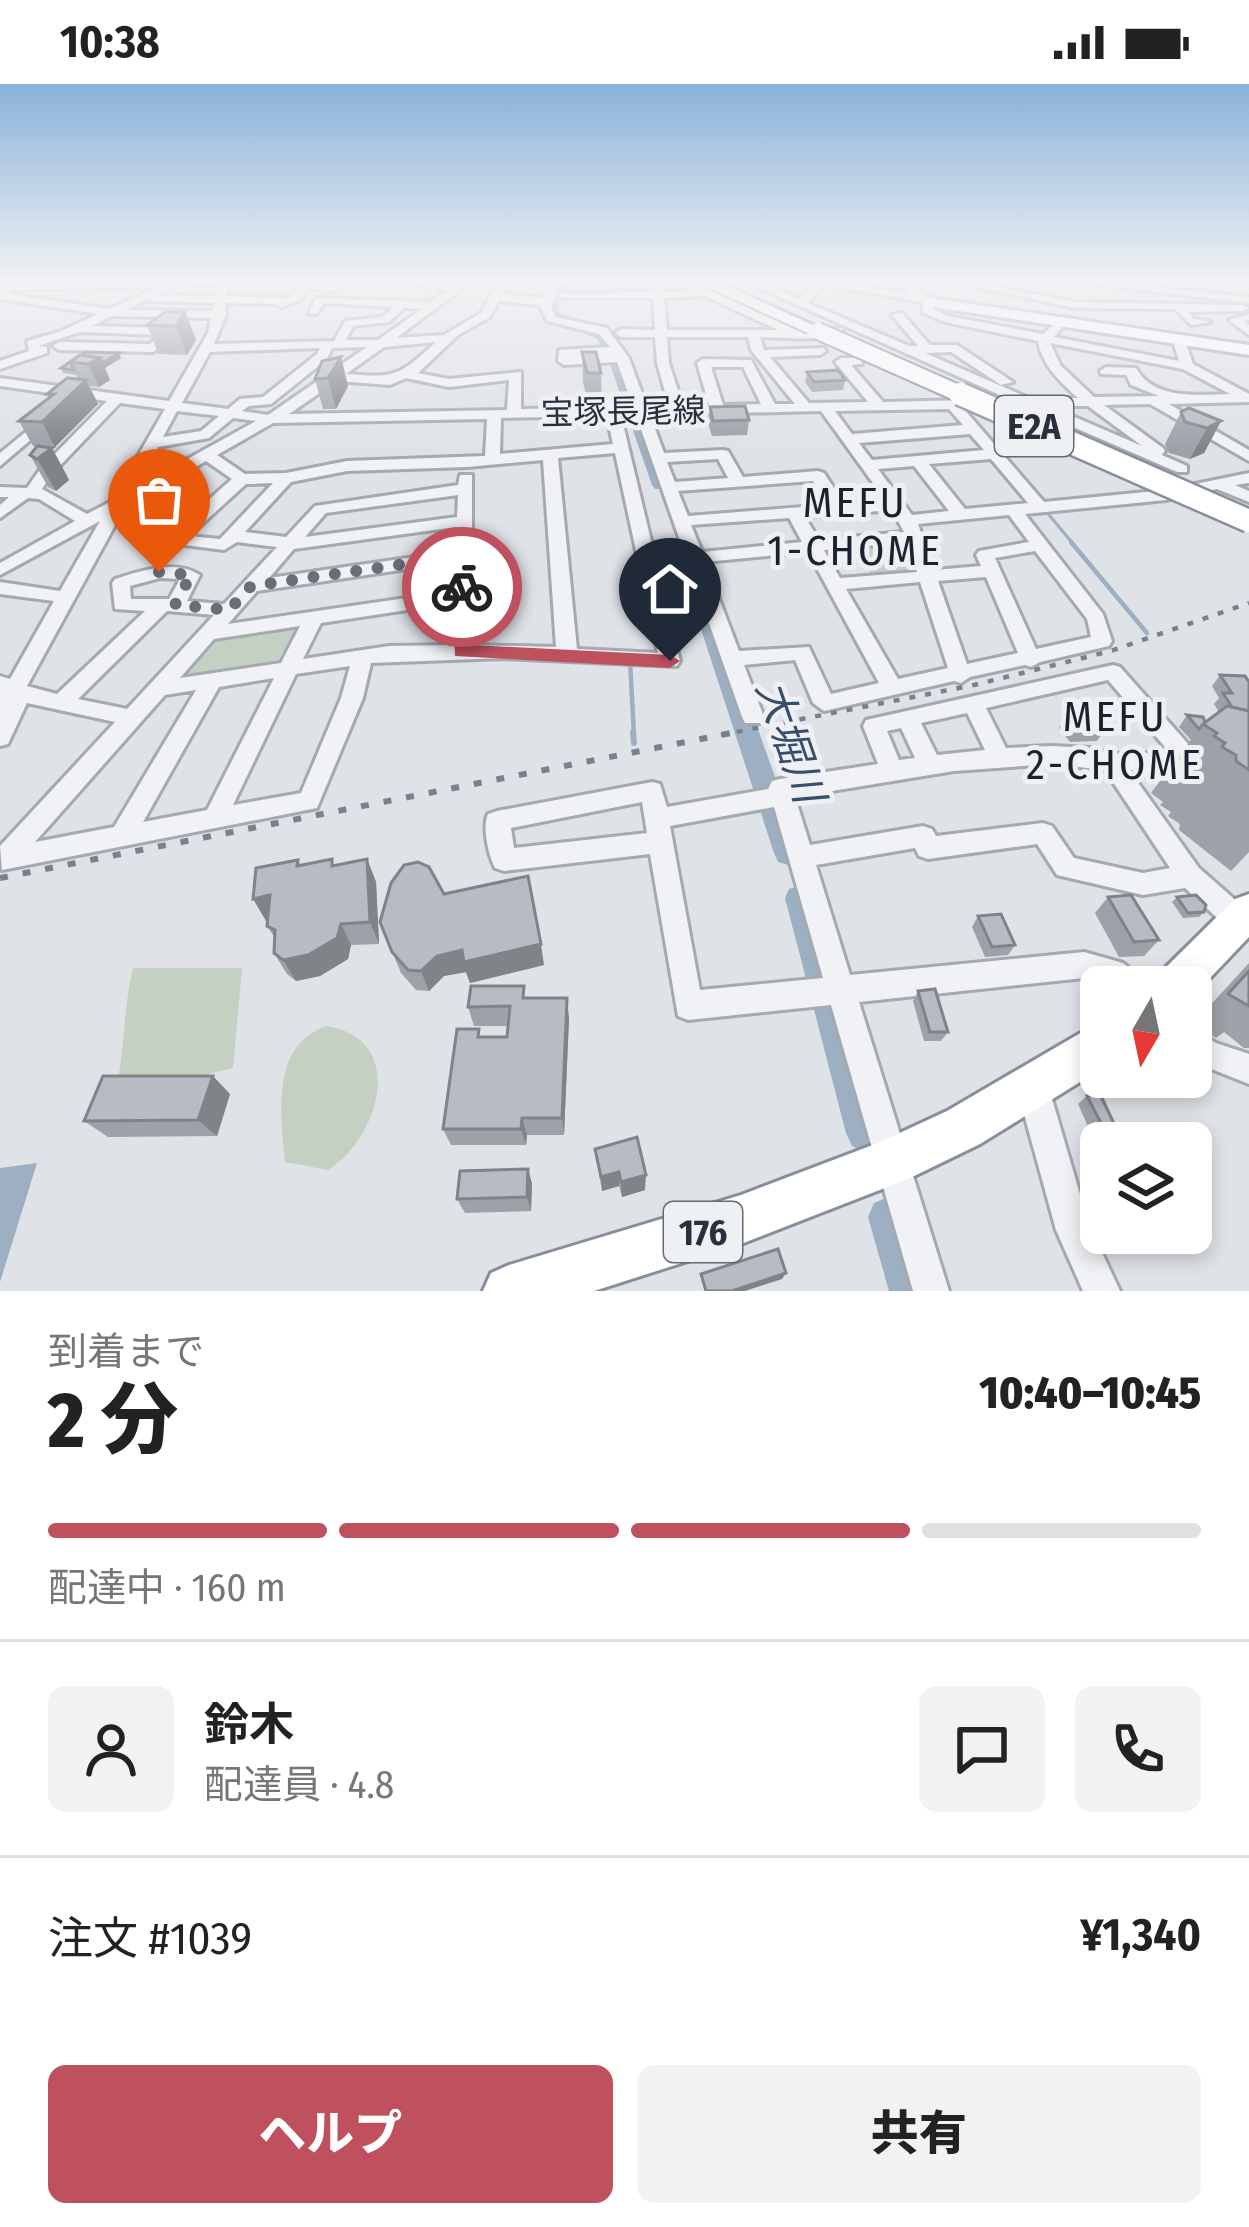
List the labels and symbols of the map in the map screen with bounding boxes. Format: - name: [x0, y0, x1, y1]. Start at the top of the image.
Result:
- street label: 宝塚長尾線: [540, 391, 706, 433]
- road number: E2A: [995, 396, 1073, 456]
- pin: [108, 449, 210, 572]
- district label: MEFU 1-CHOME: [767, 478, 943, 576]
- courier: [402, 527, 522, 647]
- pin: [619, 538, 721, 661]
- water label: 大堀川: [746, 674, 836, 813]
- district label: MEFU 2-CHOME: [1026, 692, 1204, 790]
- north arrow: [1080, 966, 1212, 1098]
- road number: 176: [664, 1202, 742, 1262]

